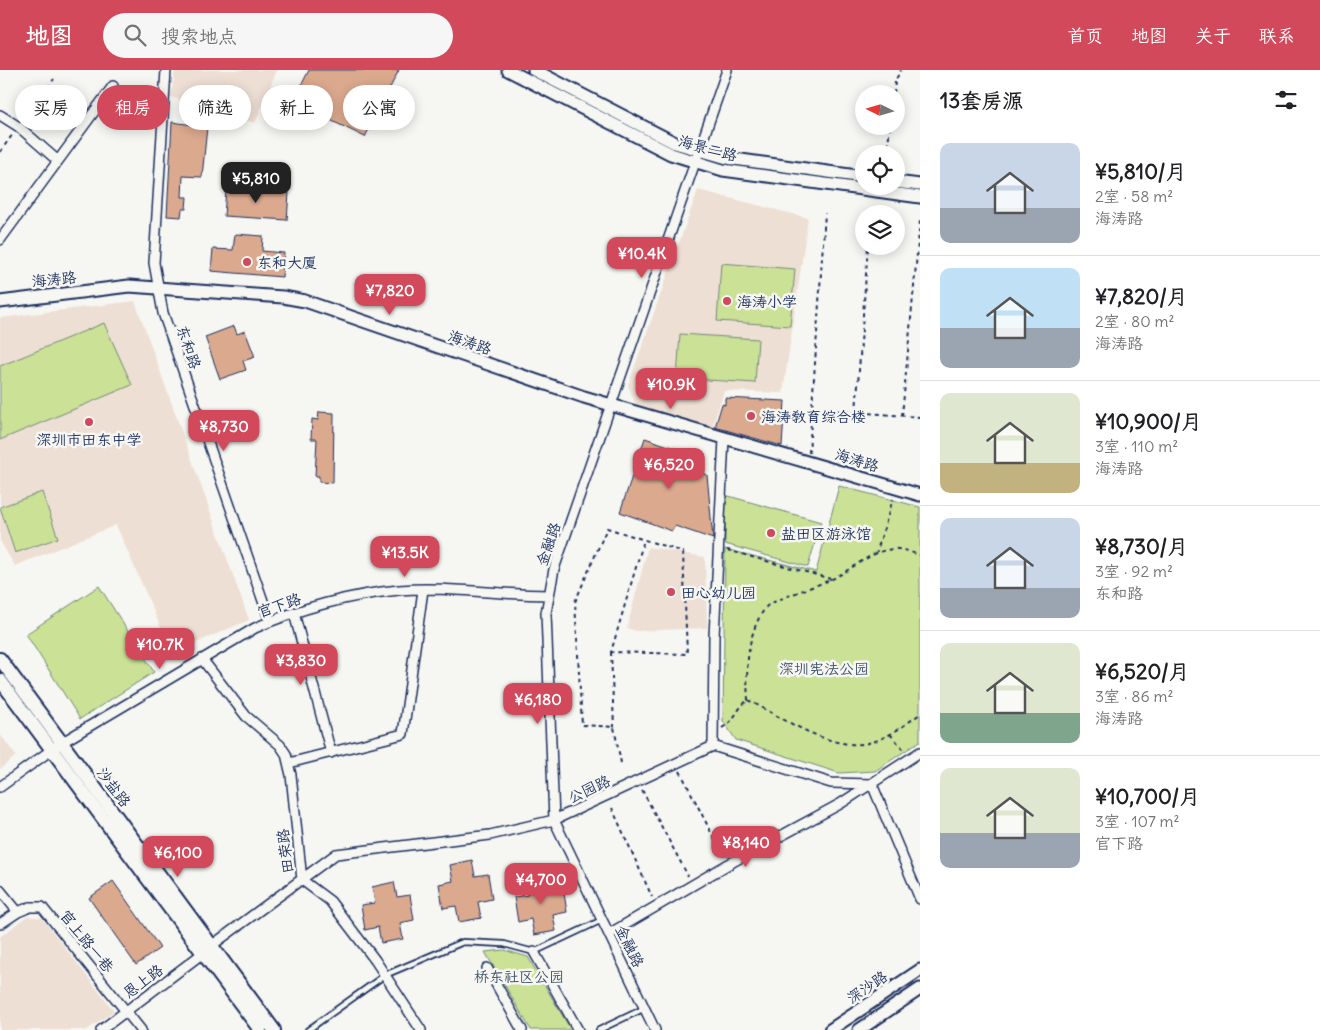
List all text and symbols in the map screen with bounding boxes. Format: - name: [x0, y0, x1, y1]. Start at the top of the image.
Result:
- search box: [103, 13, 453, 58]
- text: 地图: [25, 20, 73, 50]
- icon: search: [121, 21, 149, 49]
- text: 搜索地点: [161, 24, 237, 48]
- text: 首页: [1067, 24, 1103, 47]
- text: 地图: [1131, 24, 1167, 47]
- text: 关于: [1195, 24, 1231, 47]
- text: 联系: [1259, 24, 1295, 47]
- chip: 买房: [15, 85, 87, 130]
- chip: 租房: [97, 85, 169, 130]
- chip: 筛选: [179, 85, 251, 130]
- chip: 新上: [261, 85, 333, 130]
- chip: 公寓: [343, 85, 415, 130]
- north arrow: [855, 85, 905, 135]
- map controls: [855, 85, 905, 255]
- icon: filters: [1272, 86, 1300, 114]
- text: 13套房源: [940, 87, 1023, 114]
- street label: 海景二路: [677, 131, 739, 165]
- button: locate: [855, 145, 905, 195]
- text: ¥5,810/月: [1095, 158, 1186, 185]
- pin: ¥5,810: [215, 162, 297, 204]
- icon: home: [980, 163, 1040, 223]
- text: ¥5,810: [232, 168, 280, 188]
- text: 2室 · 58 m²: [1095, 186, 1173, 206]
- button: layers: [855, 205, 905, 255]
- text: 海涛路: [1095, 208, 1143, 228]
- pin: ¥10.4K: [601, 236, 683, 279]
- text: ¥10.4K: [618, 243, 666, 263]
- place label: 东和大厦: [257, 253, 317, 272]
- marker: 东和大厦: [241, 256, 253, 268]
- street label: 海涛路: [31, 267, 77, 291]
- pin: ¥7,820: [349, 274, 431, 316]
- text: ¥7,820: [365, 280, 415, 300]
- text: ¥7,820/月: [1095, 283, 1188, 310]
- icon: home: [980, 288, 1040, 348]
- place label: 海涛小学: [737, 292, 797, 311]
- marker: 海涛小学: [721, 295, 733, 307]
- text: 2室 · 80 m²: [1095, 311, 1175, 331]
- street label: 东和路: [173, 323, 205, 371]
- street label: 海涛路: [446, 326, 494, 358]
- text: 海涛路: [1095, 333, 1143, 353]
- pin: ¥10.9K: [630, 368, 712, 410]
- text: ¥10.9K: [647, 374, 695, 394]
- place label: 海涛教育综合楼: [761, 407, 866, 426]
- text: ¥10,900/月: [1095, 408, 1202, 435]
- pin: ¥8,730: [183, 410, 265, 452]
- marker: 海涛教育综合楼: [745, 410, 757, 422]
- icon: home: [980, 413, 1040, 473]
- marker: 深圳市田东中学: [83, 416, 95, 428]
- text: ¥8,730: [199, 416, 249, 436]
- place label: 深圳市田东中学: [36, 430, 142, 449]
- text: 3室 · 110 m²: [1095, 436, 1178, 456]
- street label: 海涛路: [833, 444, 881, 476]
- pin: ¥6,520: [628, 448, 710, 490]
- text: ¥6,520: [644, 454, 694, 474]
- text: 海涛路: [1095, 458, 1143, 478]
- street label: 金融路: [532, 520, 564, 568]
- place label: 盐田区游泳馆: [781, 524, 871, 543]
- marker: 盐田区游泳馆: [765, 527, 777, 539]
- text: ¥8,730/月: [1095, 533, 1188, 560]
- pin: ¥13.5K: [364, 536, 446, 578]
- icon: home: [980, 538, 1040, 598]
- text: ¥13.5K: [381, 542, 429, 562]
- text: 3室 · 92 m²: [1095, 561, 1173, 581]
- place label: 田心幼儿园: [681, 583, 756, 602]
- text: 东和路: [1095, 583, 1143, 603]
- marker: 田心幼儿园: [665, 586, 677, 598]
- street label: 官下路: [255, 589, 303, 621]
- pin: ¥10.7K: [119, 628, 201, 670]
- text: ¥10.7K: [136, 634, 184, 654]
- pin: ¥3,830: [260, 644, 342, 686]
- text: ¥3,830: [276, 650, 326, 670]
- text: ¥6,520/月: [1095, 658, 1190, 685]
- park label: 深圳宪法公园: [779, 659, 869, 678]
- icon: home: [980, 663, 1040, 723]
- pin: ¥6,180: [497, 682, 579, 725]
- text: 3室 · 86 m²: [1095, 686, 1174, 706]
- text: ¥6,180: [514, 689, 562, 709]
- text: 海涛路: [1095, 708, 1143, 728]
- street label: 沙盐路: [93, 763, 135, 811]
- street label: 公园路: [565, 771, 613, 807]
- text: ¥10,700/月: [1095, 783, 1200, 810]
- icon: home: [980, 788, 1040, 848]
- text: 3室 · 107 m²: [1095, 811, 1180, 831]
- pin: ¥8,140: [705, 826, 787, 868]
- street label: 田荣路: [273, 828, 297, 874]
- text: ¥8,140: [722, 832, 770, 852]
- text: 官下路: [1095, 833, 1143, 853]
- pin: ¥6,100: [137, 836, 219, 878]
- text: ¥6,100: [154, 842, 202, 862]
- pin: ¥4,700: [500, 862, 582, 905]
- text: ¥4,700: [516, 869, 566, 889]
- street label: 官上路一巷: [56, 906, 118, 976]
- street label: 金融路: [612, 922, 648, 970]
- street label: 恩上路: [119, 960, 167, 1002]
- park label: 桥东社区公园: [474, 967, 564, 986]
- street label: 深沙路: [843, 967, 891, 1007]

